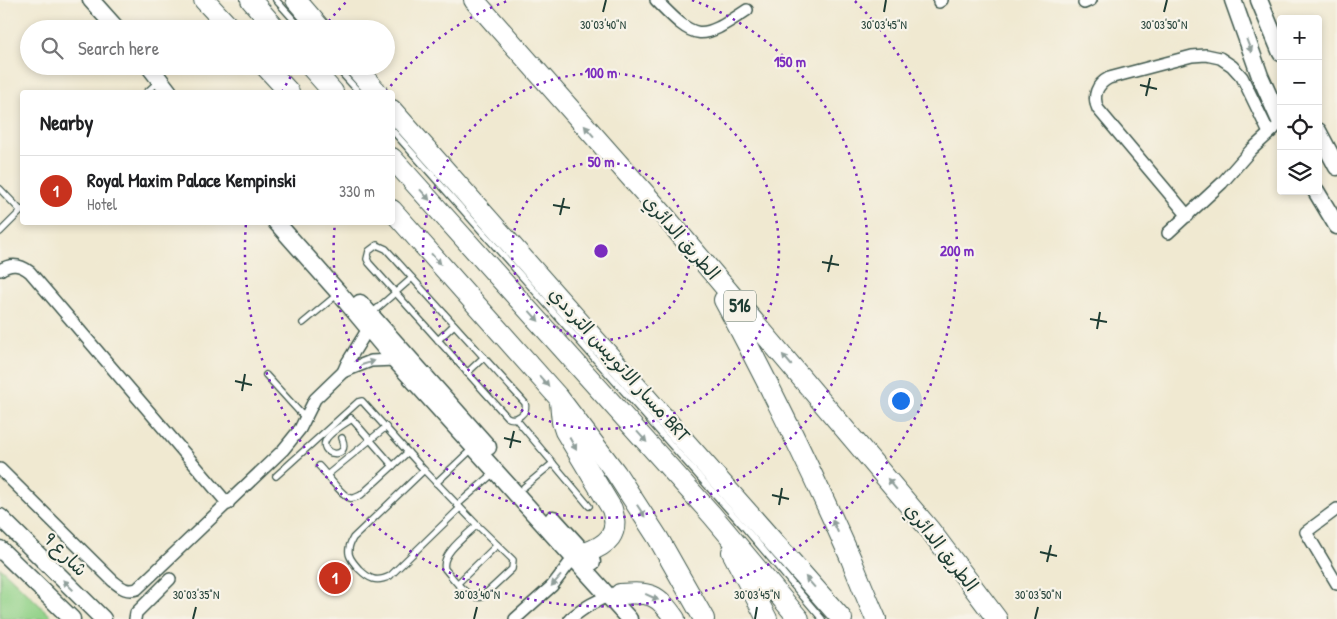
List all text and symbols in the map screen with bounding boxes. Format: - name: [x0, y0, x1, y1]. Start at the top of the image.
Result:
- map controls: [1277, 15, 1322, 195]
- button: +: [1277, 15, 1322, 60]
- text: 30°03'40"N: [580, 16, 626, 33]
- text: 30°03'45"N: [861, 16, 907, 33]
- text: 30°03'50"N: [1141, 16, 1187, 33]
- search box: [20, 20, 395, 75]
- icon: search: [38, 34, 66, 62]
- text: Search here: [78, 35, 159, 61]
- one-way arrow: [1245, 39, 1253, 54]
- text: 150 m: [774, 51, 806, 72]
- button: −: [1277, 60, 1322, 105]
- text: 100 m: [585, 62, 617, 83]
- button: locate: [1277, 105, 1322, 150]
- text: Nearby: [40, 108, 93, 137]
- one-way arrow: [584, 125, 595, 137]
- button: layers: [1277, 150, 1322, 195]
- text: 50 m: [588, 151, 614, 172]
- text: Royal Maxim Palace Kempinski: [87, 167, 296, 193]
- text: 1: [53, 180, 59, 202]
- text: 330 m: [339, 180, 375, 202]
- one-way arrow: [419, 188, 431, 200]
- street label: الطريق الدائري: [636, 189, 726, 287]
- text: Hotel: [87, 193, 117, 215]
- text: 200 m: [940, 240, 974, 261]
- centre of rings: [592, 242, 610, 260]
- one-way arrow: [431, 253, 442, 266]
- street label: مسار الاتوبيس الترددي BRT: [542, 281, 697, 449]
- road number: 516: [724, 290, 756, 322]
- one-way arrow: [528, 309, 539, 322]
- one-way arrow: [781, 354, 792, 367]
- one-way arrow: [361, 358, 376, 366]
- one-way arrow: [538, 374, 550, 386]
- your location: [888, 388, 914, 414]
- one-way arrow: [636, 430, 648, 442]
- one-way arrow: [569, 437, 577, 451]
- one-way arrow: [886, 478, 897, 491]
- street label: الطريق الدائري: [898, 497, 985, 598]
- one-way arrow: [636, 505, 645, 518]
- one-way arrow: [831, 519, 839, 533]
- street label: شارع 9: [38, 526, 94, 582]
- pin: 1: [319, 559, 351, 597]
- one-way arrow: [550, 574, 562, 586]
- one-way arrow: [804, 577, 816, 589]
- one-way arrow: [63, 579, 75, 591]
- text: 30°03'35"N: [173, 586, 219, 603]
- text: 30°03'40"N: [454, 586, 500, 603]
- text: 30°03'45"N: [734, 586, 780, 603]
- text: 30°03'50"N: [1015, 586, 1061, 603]
- one-way arrow: [644, 592, 659, 601]

